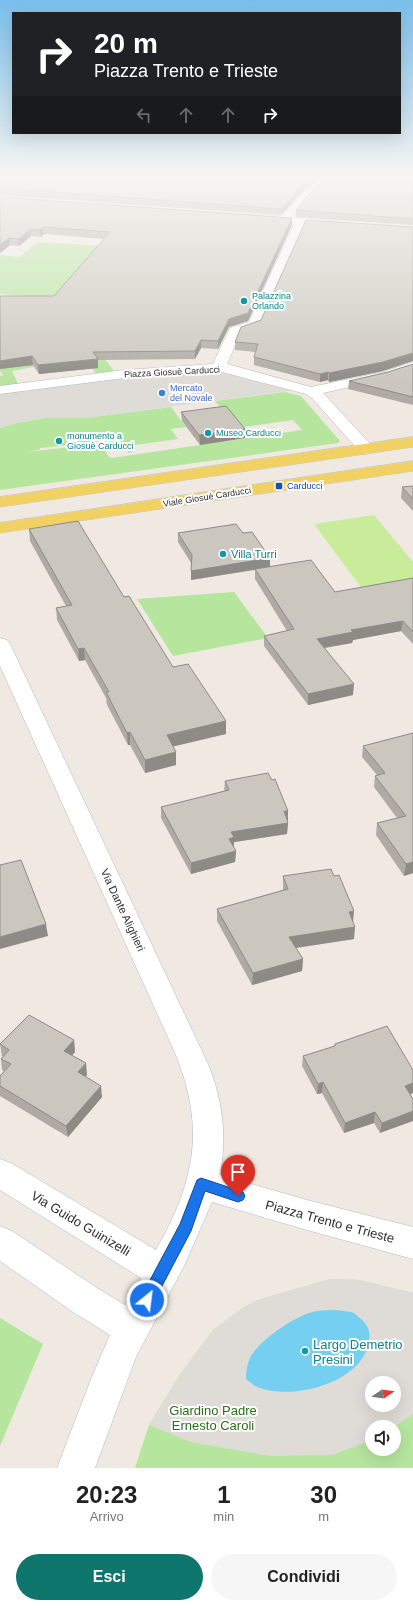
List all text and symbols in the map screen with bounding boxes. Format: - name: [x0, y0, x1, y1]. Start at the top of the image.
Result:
- icon: right: [28, 28, 80, 80]
- text: 20 m: [94, 28, 158, 59]
- text: Piazza Trento e Trieste: [94, 61, 278, 81]
- icon: left: [133, 104, 155, 126]
- icon: ahead: [175, 104, 197, 126]
- icon: ahead: [217, 104, 239, 126]
- icon: right: [259, 104, 281, 126]
- place label: Palazzina Orlando: [252, 291, 291, 311]
- marker: Palazzina Orlando: [239, 296, 249, 306]
- street label: Piazza Giosuè Carducci: [124, 364, 220, 380]
- place label: Mercato del Novale: [170, 383, 213, 403]
- marker: Mercato del Novale: [157, 388, 167, 398]
- marker: Museo Carducci: [203, 428, 213, 438]
- place label: Museo Carducci: [216, 428, 281, 438]
- place label: monumento a Giosuè Carducci: [67, 431, 134, 451]
- marker: monumento a Giosuè Carducci: [54, 436, 64, 446]
- marker: Carducci: [274, 481, 284, 491]
- place label: Carducci: [287, 481, 323, 491]
- street label: Viale Giosuè Carducci: [162, 485, 252, 509]
- place label: Villa Turri: [231, 548, 277, 560]
- marker: Villa Turri: [218, 549, 228, 559]
- street label: Via Dante Alighieri: [99, 867, 147, 953]
- pin: [221, 1155, 255, 1196]
- icon: arrive: [227, 1161, 249, 1183]
- street label: Via Guido Guinizelli: [28, 1188, 133, 1259]
- street label: Piazza Trento e Trieste: [264, 1197, 396, 1246]
- position arrow: [126, 1279, 168, 1321]
- place label: Largo Demetrio Presini: [313, 1337, 403, 1367]
- marker: Largo Demetrio Presini: [300, 1346, 310, 1356]
- north arrow: [365, 1376, 401, 1412]
- map controls: [365, 1376, 401, 1456]
- park label: Giardino Padre Ernesto Caroli: [169, 1403, 257, 1433]
- button: sound: [365, 1420, 401, 1456]
- text: 20:23: [76, 1481, 137, 1508]
- text: 1: [217, 1481, 231, 1508]
- text: 30: [310, 1481, 337, 1508]
- text: Arrivo: [90, 1509, 124, 1524]
- text: min: [213, 1509, 234, 1524]
- text: m: [318, 1509, 329, 1524]
- button: Esci: [16, 1554, 203, 1600]
- button: Condividi: [211, 1554, 397, 1600]

